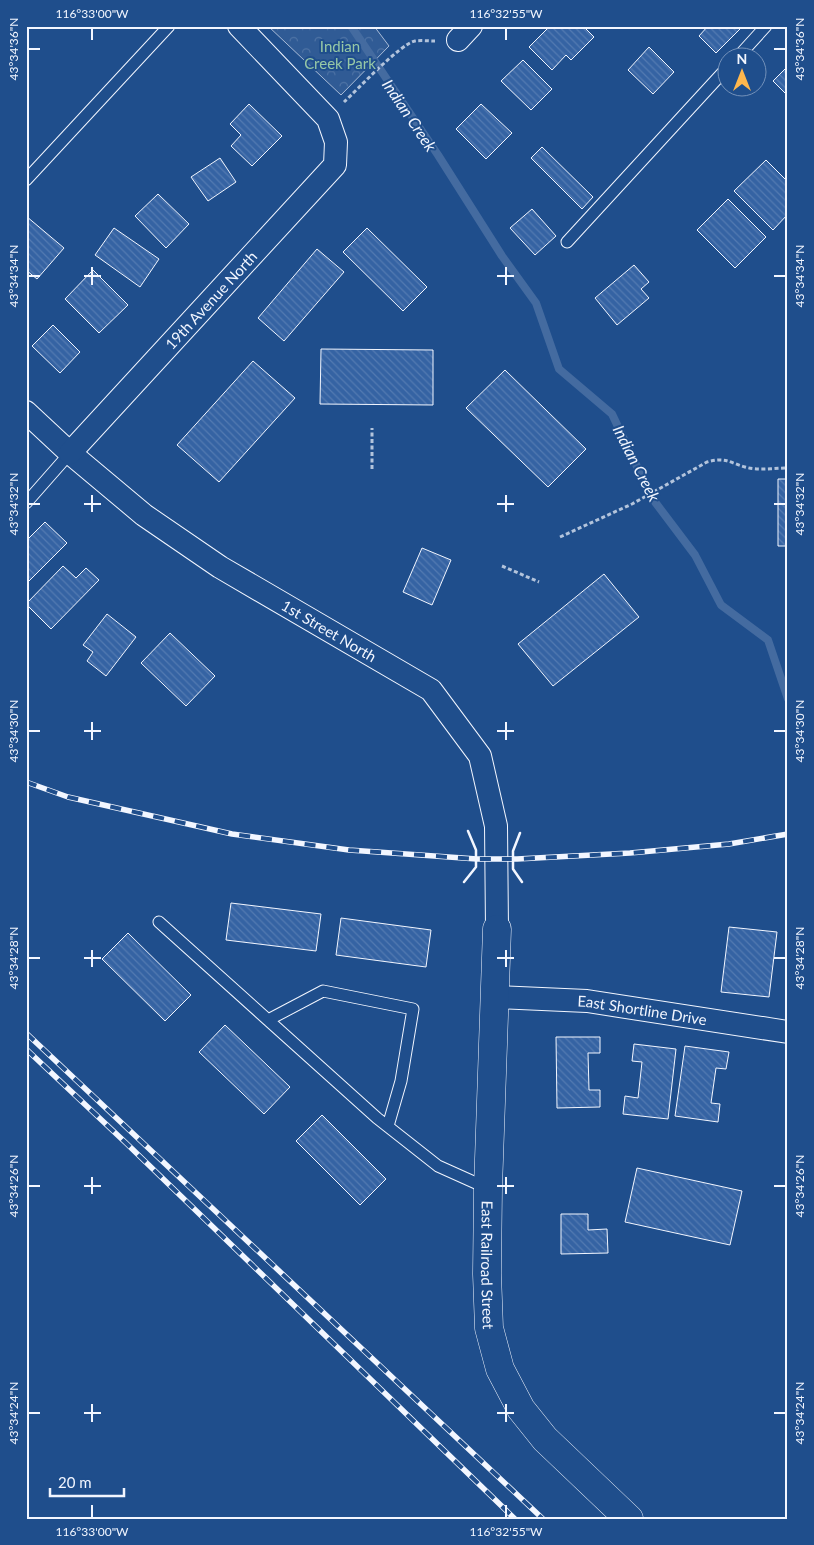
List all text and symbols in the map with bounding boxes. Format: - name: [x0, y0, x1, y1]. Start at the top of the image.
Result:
- text: 116°33'00"W: [55, 6, 129, 21]
- text: 116°32'55"W: [469, 6, 543, 21]
- text: 43°34'36"N: [6, 18, 21, 80]
- text: 43°34'36"N: [792, 18, 807, 80]
- park label: Indian Creek Park: [304, 37, 376, 72]
- north arrow: [716, 48, 766, 98]
- text: N: [737, 50, 747, 67]
- water label: Indian Creek: [379, 75, 441, 155]
- text: 43°34'34"N: [6, 245, 21, 307]
- text: 43°34'34"N: [792, 245, 807, 307]
- street label: 19th Avenue North: [161, 247, 260, 353]
- water label: Indian Creek: [610, 422, 665, 505]
- text: 43°34'32"N: [6, 473, 21, 535]
- text: 43°34'32"N: [792, 473, 807, 535]
- street label: 1st Street North: [278, 596, 380, 665]
- text: 43°34'30"N: [6, 700, 21, 762]
- text: 43°34'30"N: [792, 700, 807, 762]
- text: 43°34'28"N: [6, 927, 21, 989]
- text: 43°34'28"N: [792, 927, 807, 989]
- street label: East Shortline Drive: [577, 992, 708, 1028]
- text: 43°34'26"N: [6, 1155, 21, 1217]
- text: 43°34'26"N: [792, 1155, 807, 1217]
- street label: East Railroad Street: [478, 1200, 498, 1330]
- text: 43°34'24"N: [6, 1382, 21, 1444]
- text: 43°34'24"N: [792, 1382, 807, 1444]
- scale bar: [50, 1465, 124, 1497]
- text: 20 m: [58, 1473, 92, 1491]
- text: 116°33'00"W: [55, 1524, 129, 1539]
- text: 116°32'55"W: [469, 1524, 543, 1539]

